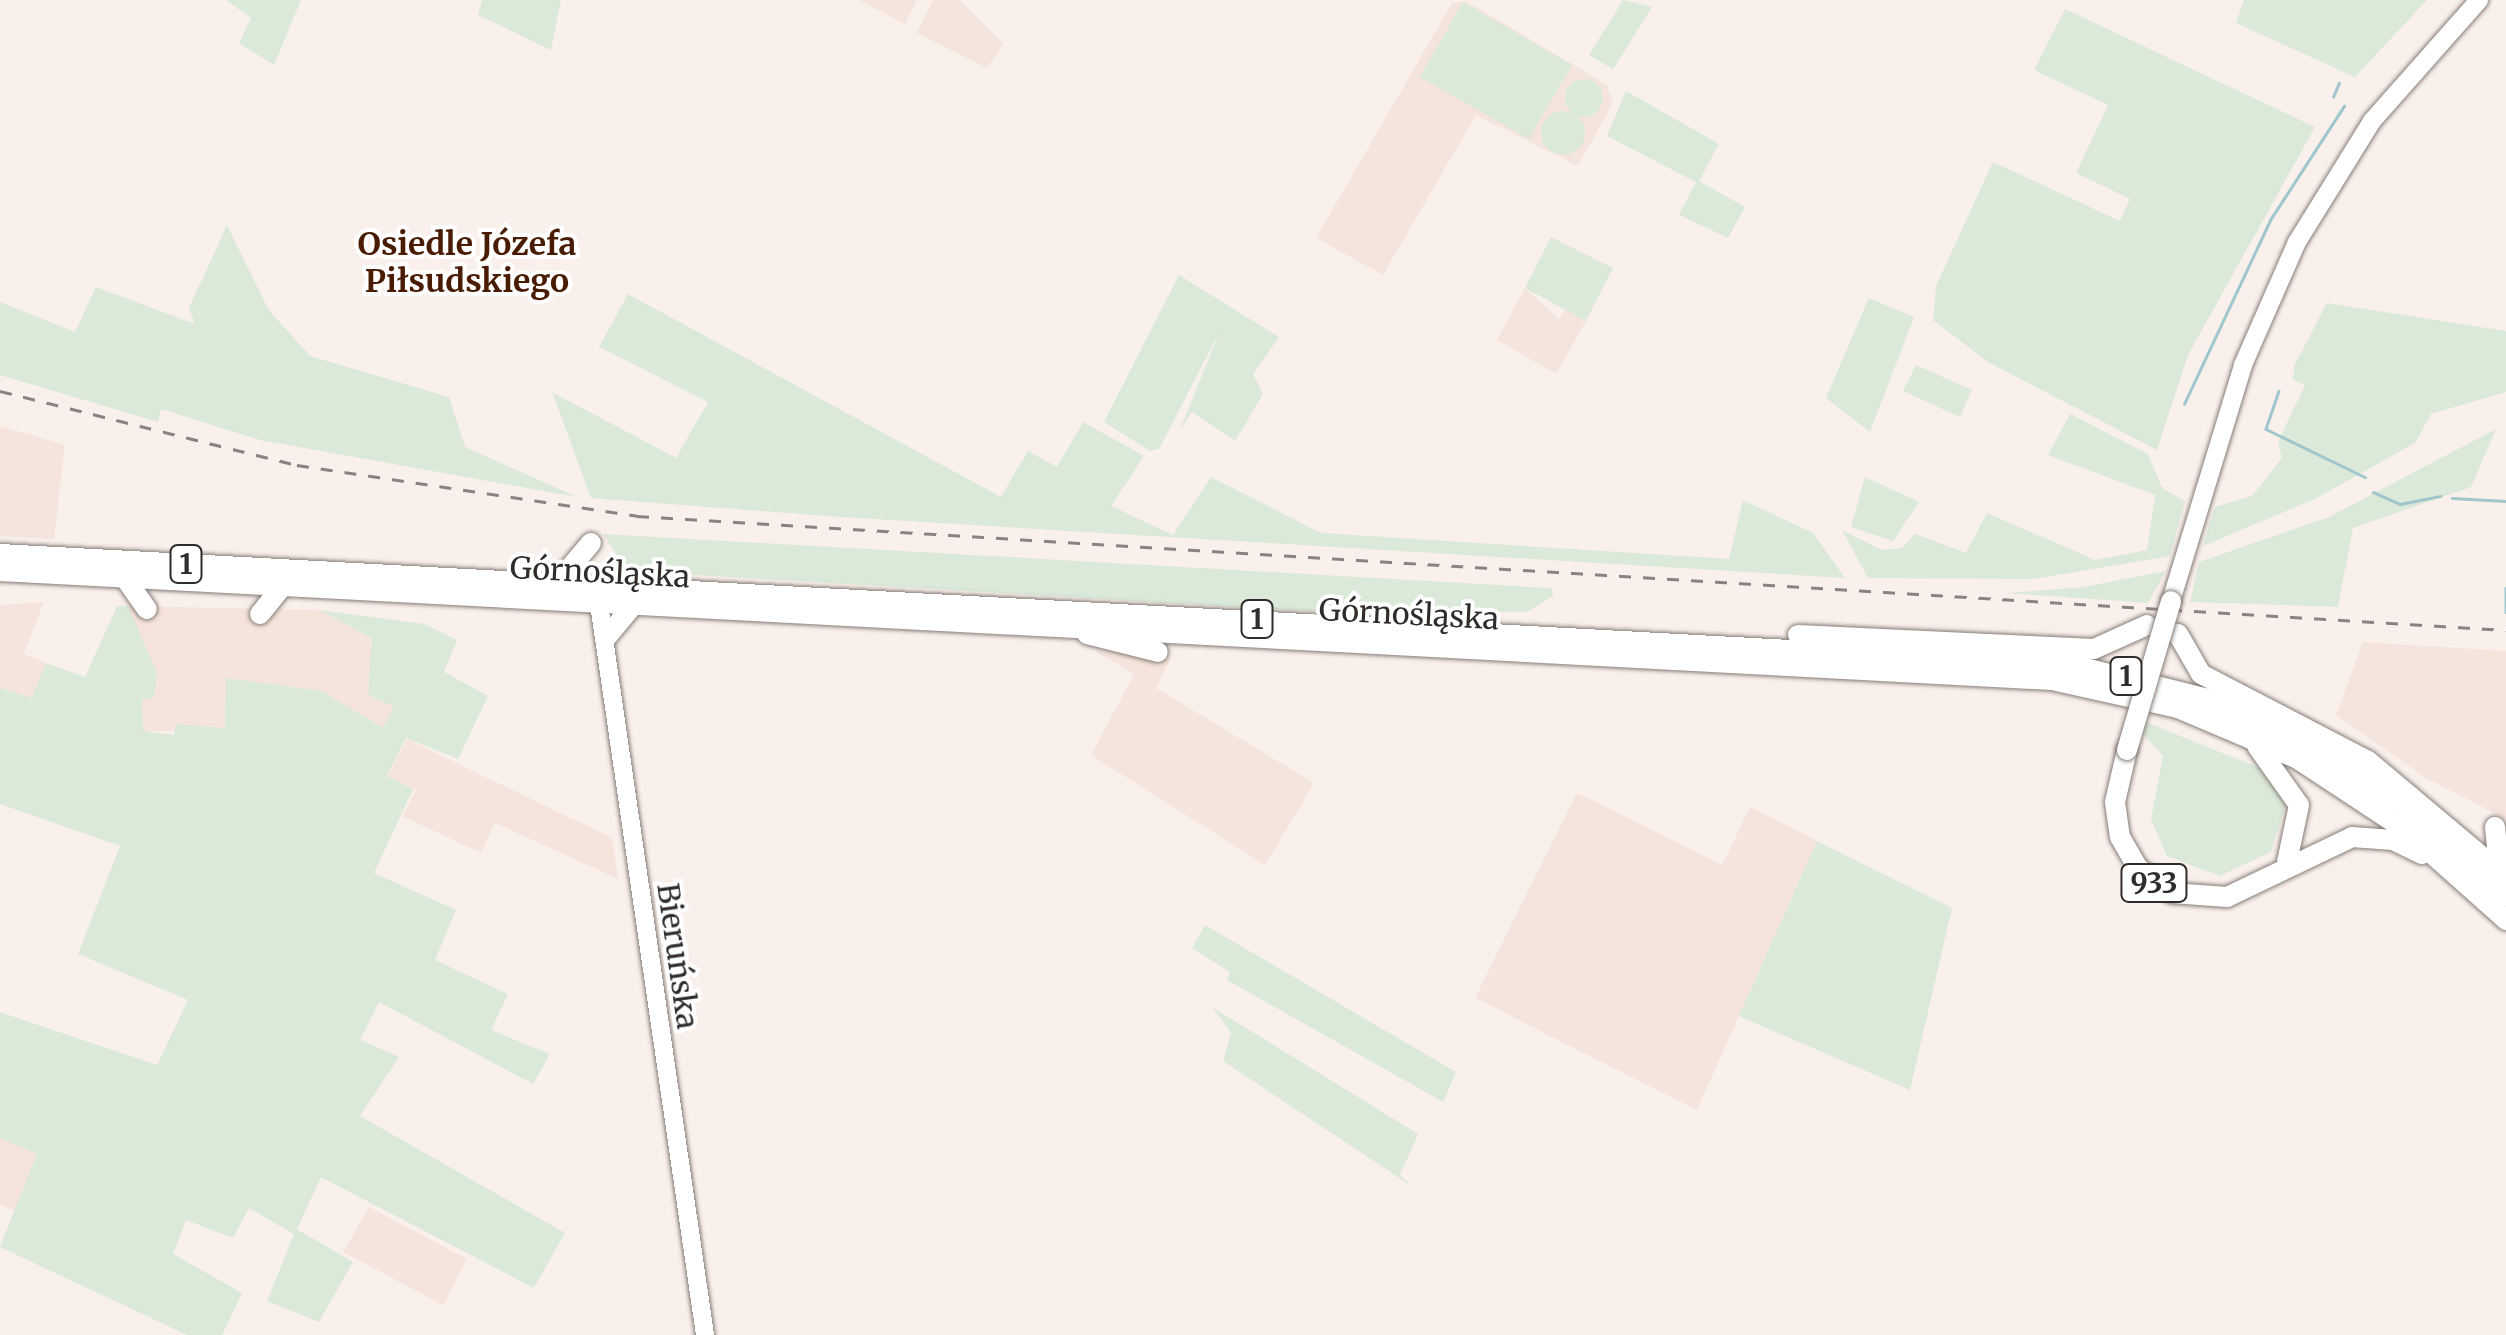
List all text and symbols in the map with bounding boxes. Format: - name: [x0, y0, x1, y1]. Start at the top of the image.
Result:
- district label: Osiedle Józefa Piłsudskiego: [358, 226, 576, 301]
- road number: 1: [168, 541, 204, 587]
- street label: Górnośląska: [509, 549, 691, 595]
- street label: Górnośląska: [1318, 591, 1500, 637]
- road number: 1: [1240, 596, 1274, 642]
- road number: 1: [2108, 653, 2144, 699]
- road number: 933: [2119, 860, 2189, 906]
- street label: Bieruńska: [650, 881, 706, 1031]

